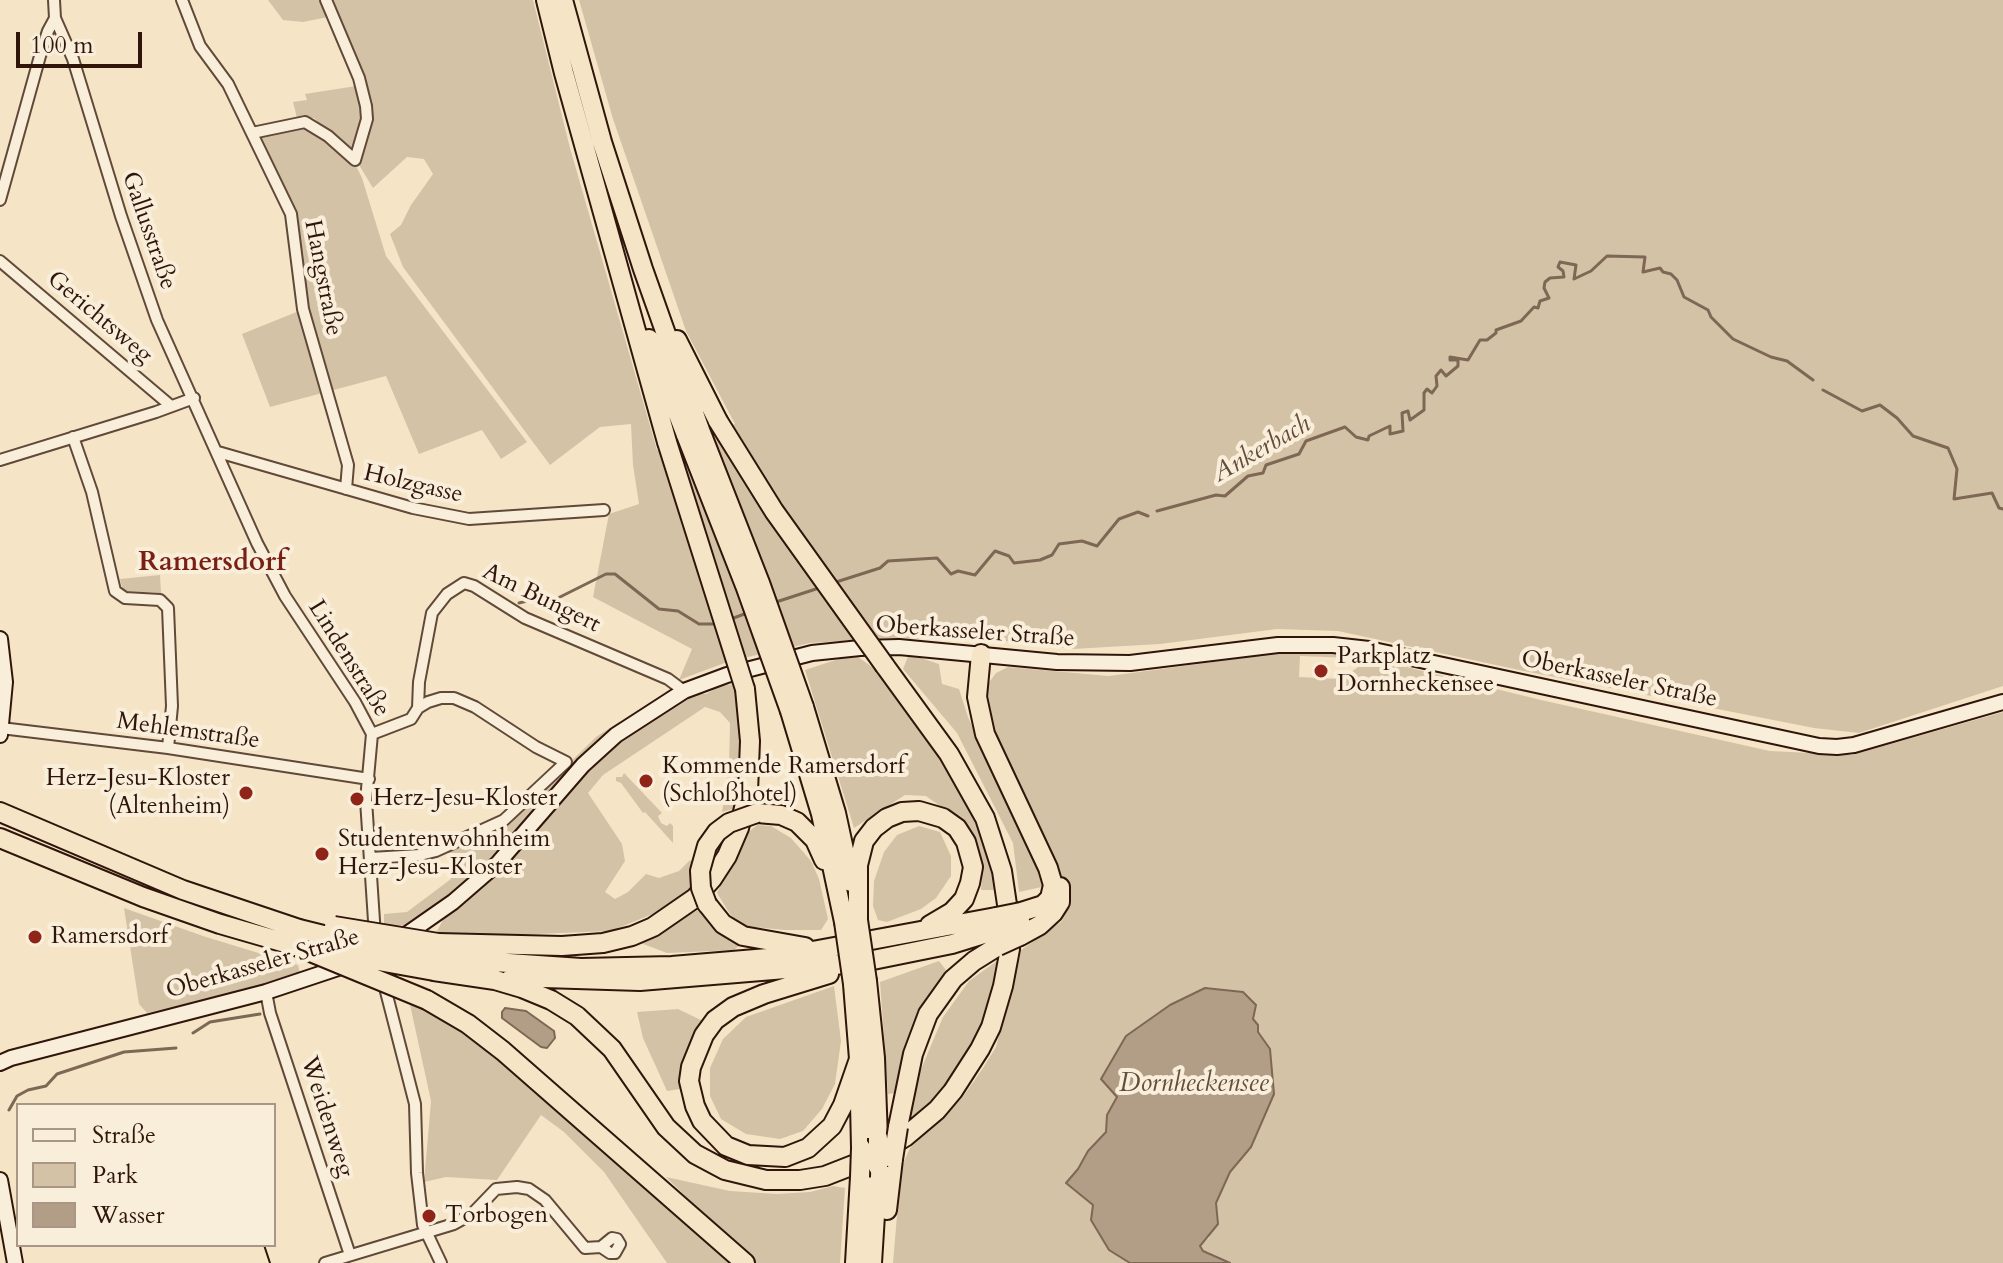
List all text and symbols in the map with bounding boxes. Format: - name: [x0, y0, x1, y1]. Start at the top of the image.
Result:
- scale bar: [20, 16, 146, 66]
- text: 100 m: [30, 29, 94, 62]
- street label: Gallusstraße: [114, 168, 182, 294]
- street label: Hangstraße: [297, 218, 347, 338]
- street label: Gerichtsweg: [40, 266, 158, 370]
- water label: Ankerbach: [1207, 410, 1317, 490]
- street label: Holzgasse: [361, 460, 465, 510]
- district label: Ramersdorf: [138, 547, 286, 581]
- street label: Am Bungert: [477, 558, 605, 640]
- street label: Lindenstraße: [301, 595, 395, 723]
- street label: Oberkasseler Straße: [874, 612, 1076, 654]
- place label: Parkplatz Dornheckensee: [1337, 643, 1494, 699]
- street label: Oberkasseler Straße: [1518, 645, 1720, 715]
- marker: Parkplatz Dornheckensee: [1312, 662, 1330, 680]
- street label: Mehlemstraße: [115, 708, 261, 756]
- place label: Kommende Ramersdorf (Schloßhotel): [662, 753, 905, 809]
- place label: Herz-Jesu-Kloster (Altenheim): [46, 765, 230, 821]
- marker: Kommende Ramersdorf (Schloßhotel): [637, 772, 655, 790]
- marker: Herz-Jesu-Kloster (Altenheim): [237, 784, 255, 802]
- place label: Herz-Jesu-Kloster: [373, 785, 557, 813]
- marker: Herz-Jesu-Kloster: [348, 790, 366, 808]
- place label: Studentenwohnheim Herz-Jesu-Kloster: [338, 826, 550, 882]
- marker: Studentenwohnheim Herz-Jesu-Kloster: [313, 845, 331, 863]
- place label: Ramersdorf: [51, 923, 168, 951]
- street label: Oberkasseler Straße: [163, 924, 363, 1006]
- marker: Ramersdorf: [26, 928, 44, 946]
- street label: Weidenweg: [293, 1053, 359, 1181]
- water label: Dornheckensee: [1119, 1069, 1269, 1101]
- legend: [16, 1103, 276, 1247]
- text: Straße: [92, 1119, 156, 1152]
- text: Park: [92, 1159, 138, 1192]
- text: Wasser: [92, 1199, 165, 1232]
- place label: Torbogen: [445, 1202, 548, 1230]
- marker: Torbogen: [420, 1207, 438, 1225]

